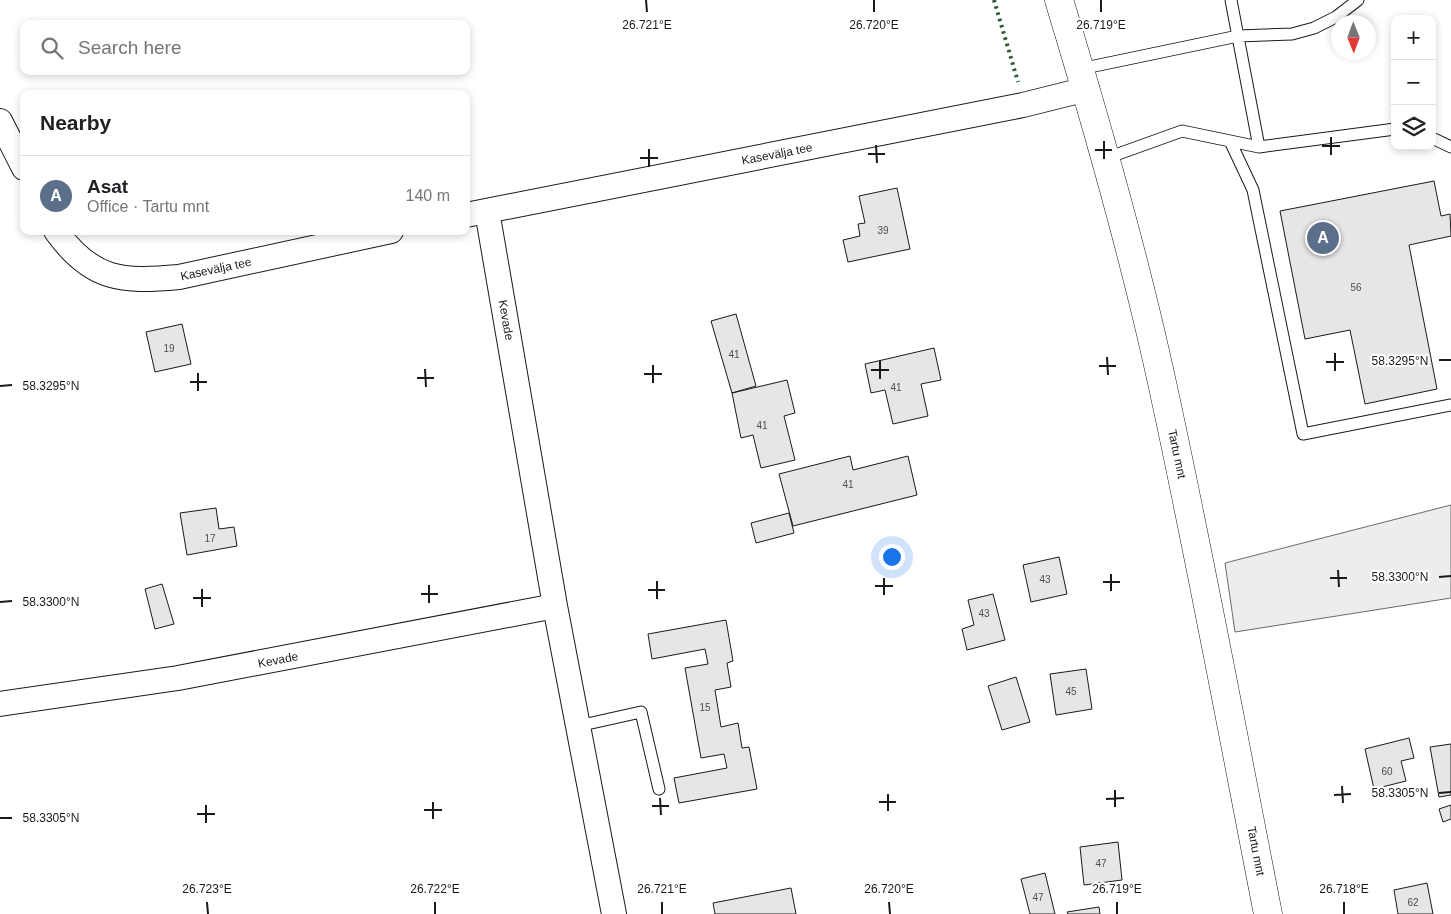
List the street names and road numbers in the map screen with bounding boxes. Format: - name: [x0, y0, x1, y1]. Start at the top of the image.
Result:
- street label: Kasevälja tee: [740, 140, 814, 168]
- street label: Kasevälja tee: [179, 255, 253, 283]
- street label: Kevade: [496, 299, 516, 342]
- street label: Tartu mnt: [1165, 428, 1189, 481]
- street label: Kevade: [257, 649, 300, 671]
- street label: Tartu mnt: [1244, 825, 1268, 878]

